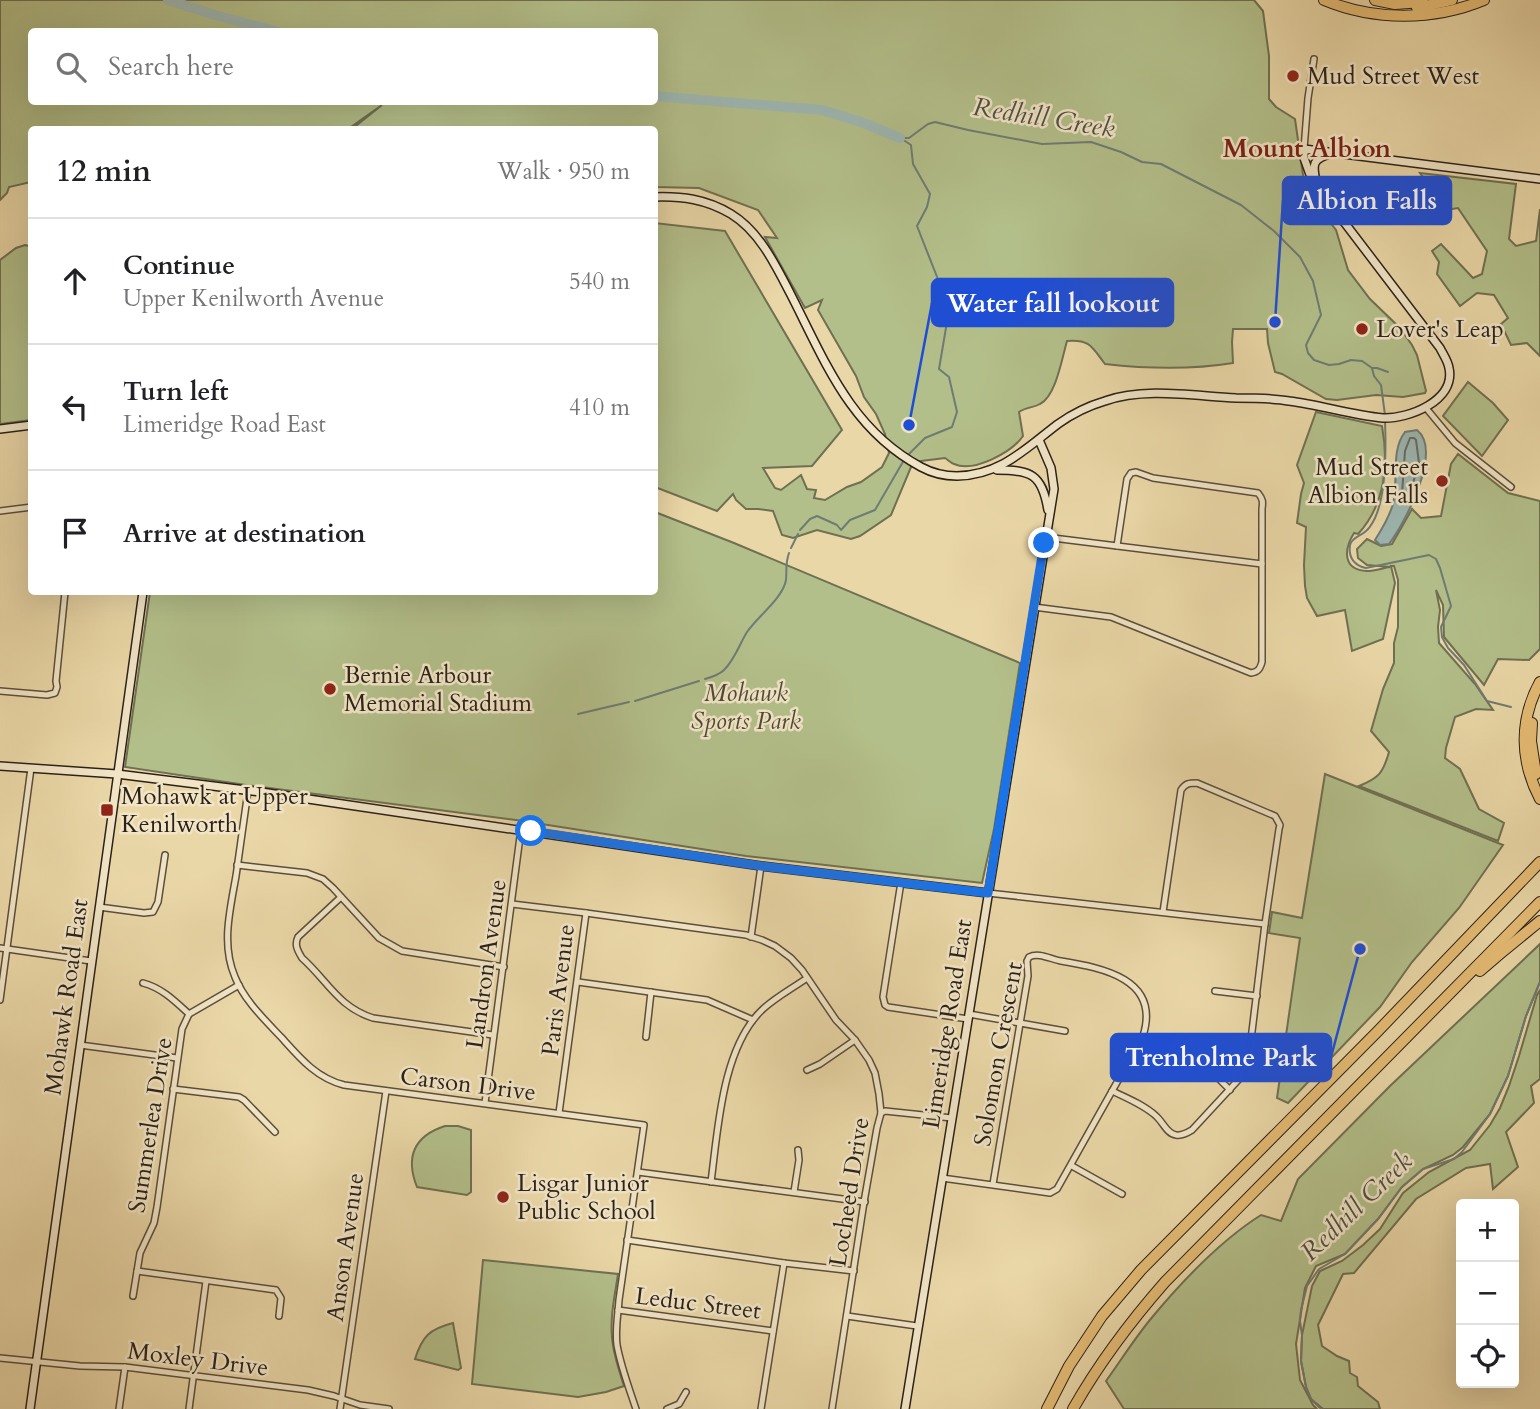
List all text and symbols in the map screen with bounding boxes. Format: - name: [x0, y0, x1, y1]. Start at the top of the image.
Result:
- search box: [28, 28, 658, 105]
- icon: search: [52, 48, 90, 86]
- text: Search here: [108, 49, 234, 84]
- place label: Mud Street West: [1307, 60, 1480, 93]
- marker: Mud Street West: [1285, 68, 1301, 84]
- water label: Redhill Creek: [971, 89, 1117, 146]
- district label: Mount Albion: [1223, 131, 1392, 166]
- text: 12 min: [56, 151, 151, 192]
- text: Walk · 950 m: [497, 156, 630, 187]
- callout: Albion Falls: [1283, 177, 1451, 224]
- text: Albion Falls: [1297, 183, 1437, 218]
- text: Continue: [123, 248, 235, 283]
- icon: ahead: [56, 262, 94, 300]
- text: 540 m: [569, 266, 630, 297]
- callout: Water fall lookout: [932, 279, 1173, 326]
- text: Upper Kenilworth Avenue: [123, 283, 384, 314]
- text: Water fall lookout: [946, 286, 1159, 321]
- place label: Lover's Leap: [1376, 313, 1504, 346]
- marker: Lover's Leap: [1354, 321, 1370, 337]
- text: Turn left: [123, 374, 228, 409]
- icon: left: [56, 388, 94, 426]
- text: 410 m: [569, 392, 630, 423]
- text: Limeridge Road East: [123, 409, 326, 440]
- place label: Mud Street Albion Falls: [1308, 451, 1428, 512]
- marker: Mud Street Albion Falls: [1434, 473, 1450, 489]
- icon: arrive: [56, 514, 94, 552]
- text: Arrive at destination: [123, 516, 366, 551]
- route end: [1028, 527, 1059, 558]
- place label: Bernie Arbour Memorial Stadium: [344, 659, 533, 720]
- park label: Mohawk Sports Park: [691, 677, 801, 738]
- marker: Bernie Arbour Memorial Stadium: [322, 681, 338, 697]
- place label: Mohawk at Upper Kenilworth: [121, 780, 308, 841]
- marker: Mohawk at Upper Kenilworth: [99, 802, 115, 818]
- route start: [515, 815, 546, 846]
- street label: Landron Avenue: [458, 877, 515, 1051]
- street label: Mohawk Road East: [36, 897, 97, 1097]
- street label: Limeridge Road East: [915, 917, 980, 1131]
- street label: Paris Avenue: [534, 922, 583, 1058]
- street label: Solomon Crescent: [966, 959, 1031, 1149]
- callout: Trenholme Park: [1111, 1034, 1331, 1081]
- street label: Summerlea Drive: [120, 1035, 181, 1215]
- text: Trenholme Park: [1125, 1040, 1318, 1075]
- street label: Carson Drive: [398, 1060, 538, 1109]
- street label: Locheed Drive: [821, 1115, 878, 1269]
- water label: Redhill Creek: [1293, 1144, 1420, 1269]
- place label: Lisgar Junior Public School: [517, 1167, 656, 1228]
- street label: Anson Avenue: [319, 1171, 372, 1323]
- marker: Lisgar Junior Public School: [495, 1189, 511, 1205]
- map controls: [1456, 1199, 1519, 1388]
- button: +: [1456, 1199, 1519, 1262]
- button: −: [1456, 1262, 1519, 1325]
- street label: Leduc Street: [633, 1279, 763, 1328]
- button: locate: [1456, 1325, 1519, 1388]
- street label: Moxley Drive: [126, 1334, 270, 1385]

